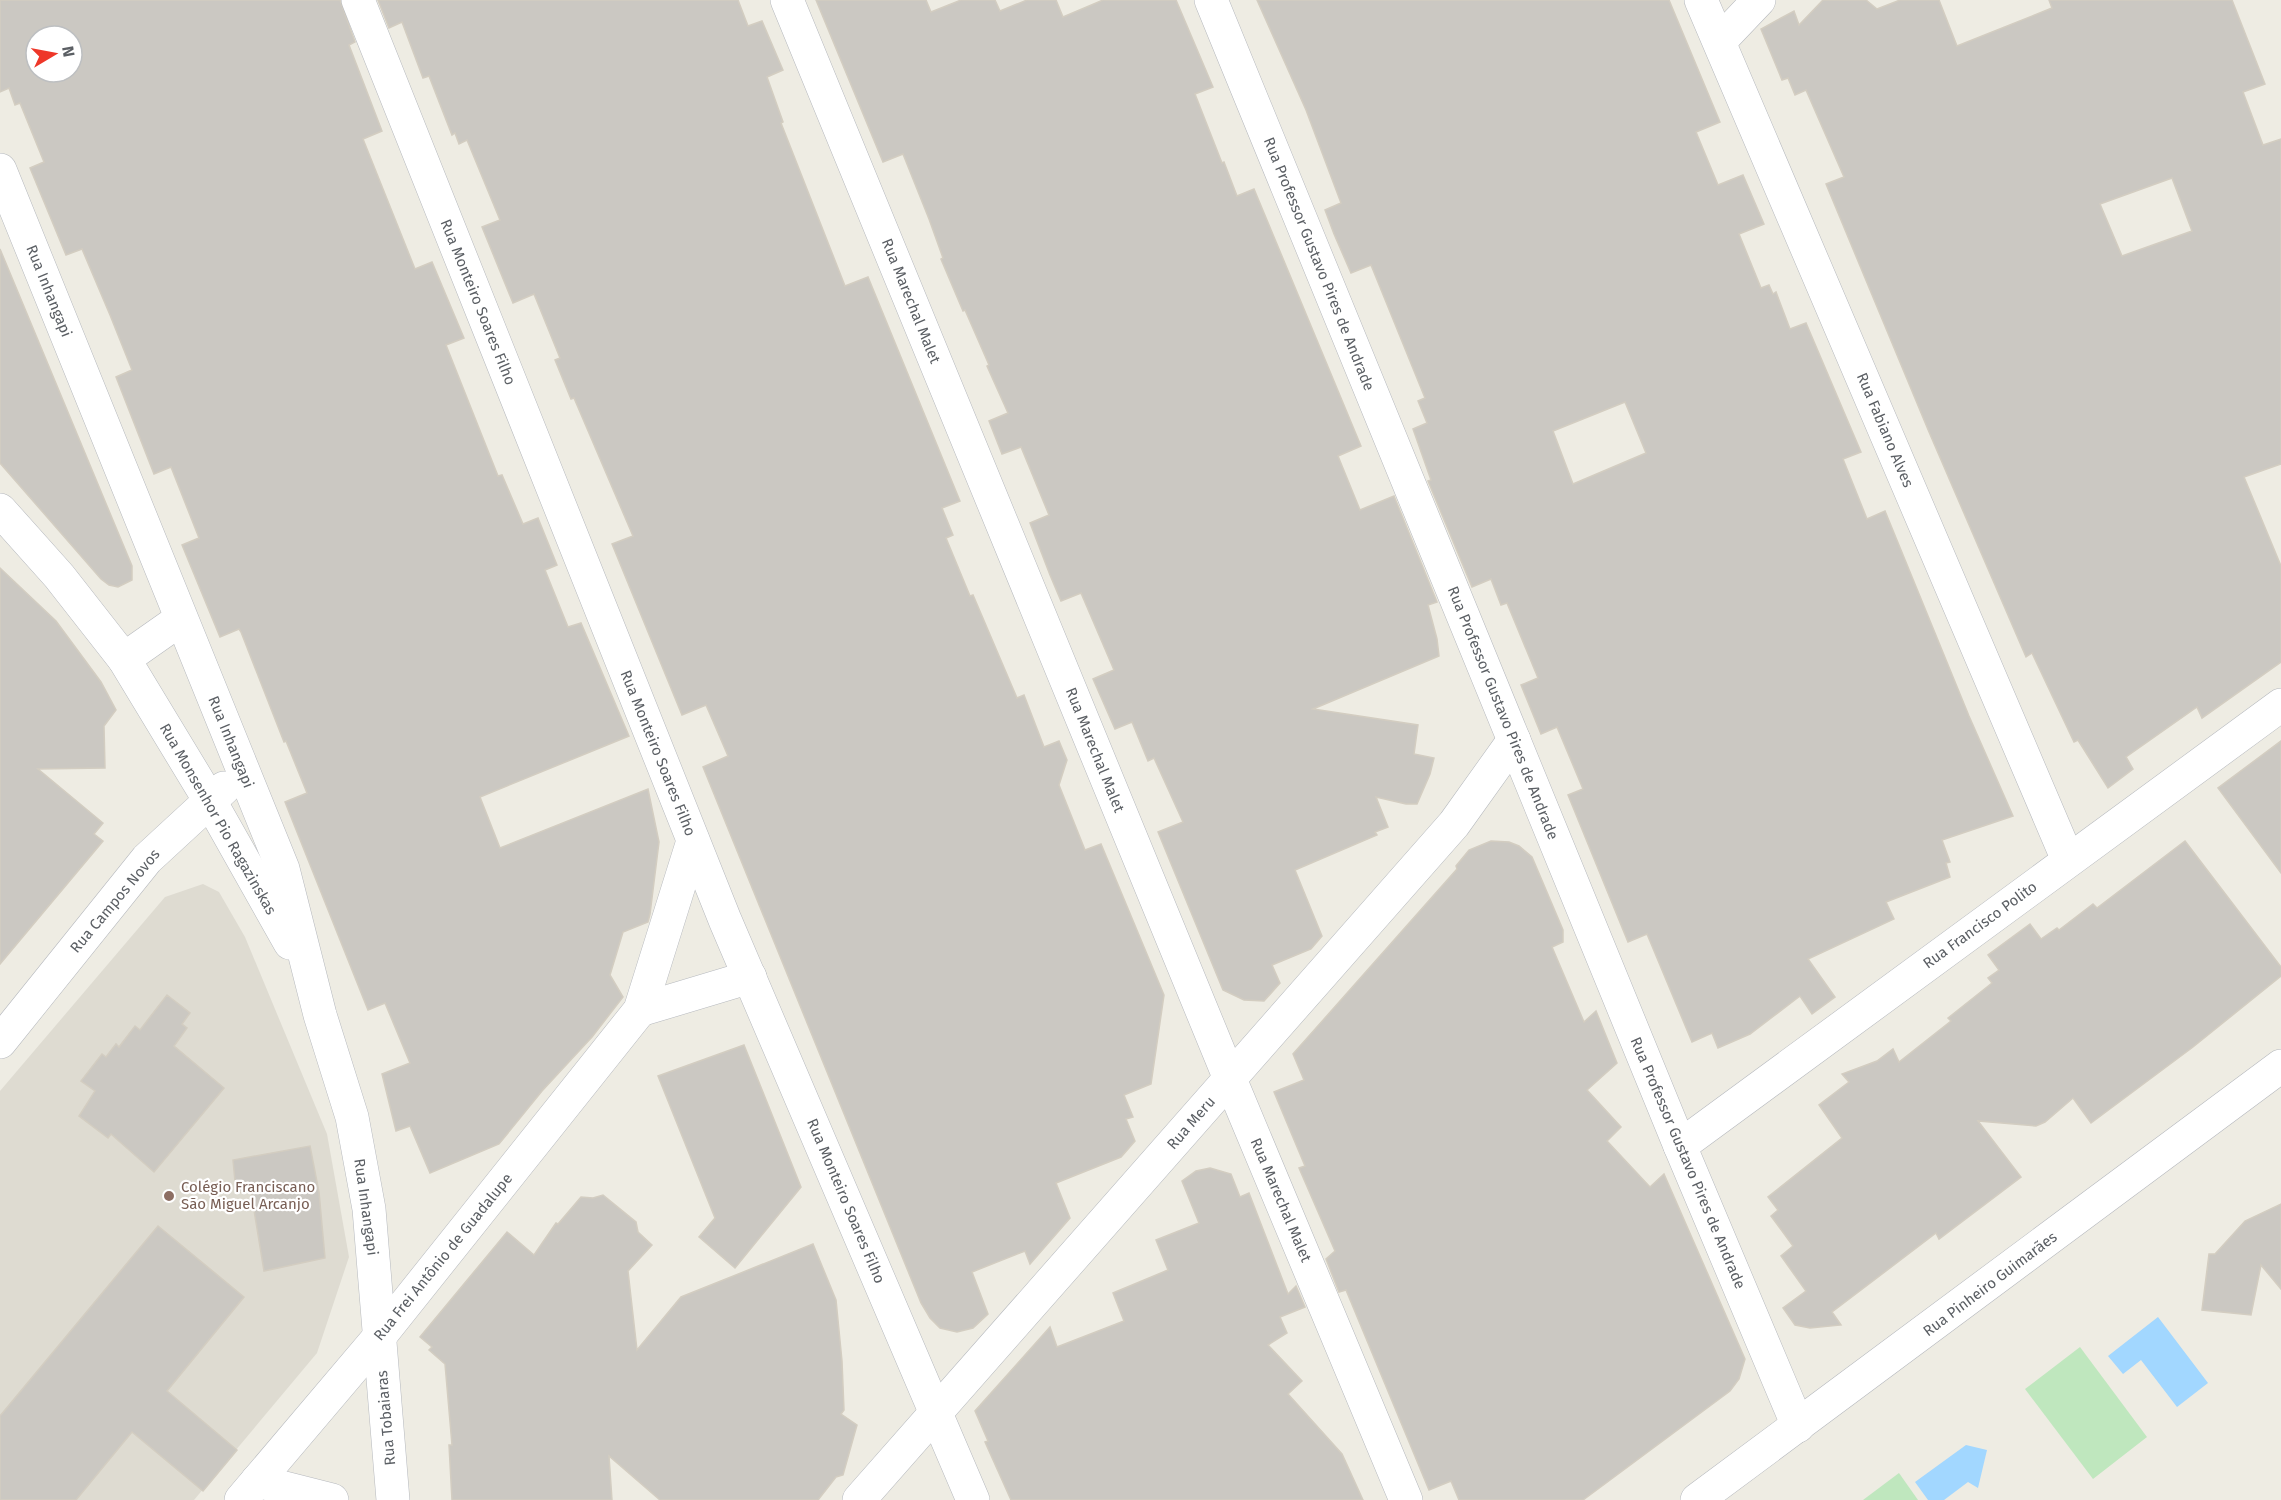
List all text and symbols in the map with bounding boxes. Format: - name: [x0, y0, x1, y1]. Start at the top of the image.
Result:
- north arrow: [24, 24, 84, 84]
- text: N: [58, 45, 79, 58]
- street label: Rua Professor Gustavo Pires de Andrade: [1260, 135, 1378, 393]
- street label: Rua Monteiro Soares Filho: [436, 216, 520, 388]
- street label: Rua Marechal Malet: [878, 236, 945, 367]
- street label: Rua Inhangapi: [22, 242, 76, 340]
- street label: Rua Fabiano Alves: [1853, 370, 1917, 490]
- street label: Rua Professor Gustavo Pires de Andrade: [1444, 584, 1562, 842]
- street label: Rua Monteiro Soares Filho: [616, 667, 700, 839]
- street label: Rua Marechal Malet: [1062, 685, 1129, 816]
- street label: Rua Inhangapi: [204, 693, 258, 791]
- street label: Rua Monsenhor Pio Ragazinskas: [156, 720, 280, 918]
- street label: Rua Campos Novos: [66, 845, 164, 957]
- street label: Rua Francisco Polito: [1919, 878, 2041, 972]
- street label: Rua Professor Gustavo Pires de Andrade: [1627, 1034, 1749, 1292]
- street label: Rua Meru: [1163, 1093, 1219, 1153]
- street label: Rua Monteiro Soares Filho: [803, 1116, 889, 1286]
- street label: Rua Marechal Malet: [1247, 1135, 1316, 1265]
- street label: Rua Inhangapi: [350, 1157, 382, 1257]
- street label: Rua Frei Antônio de Guadalupe: [370, 1170, 516, 1344]
- place label: Colégio Franciscano São Miguel Arcanjo: [181, 1178, 315, 1213]
- marker: Colégio Franciscano São Miguel Arcanjo: [162, 1189, 176, 1203]
- street label: Rua Pinheiro Guimarães: [1919, 1228, 2061, 1340]
- street label: Rua Tobaiaras: [373, 1370, 399, 1466]

